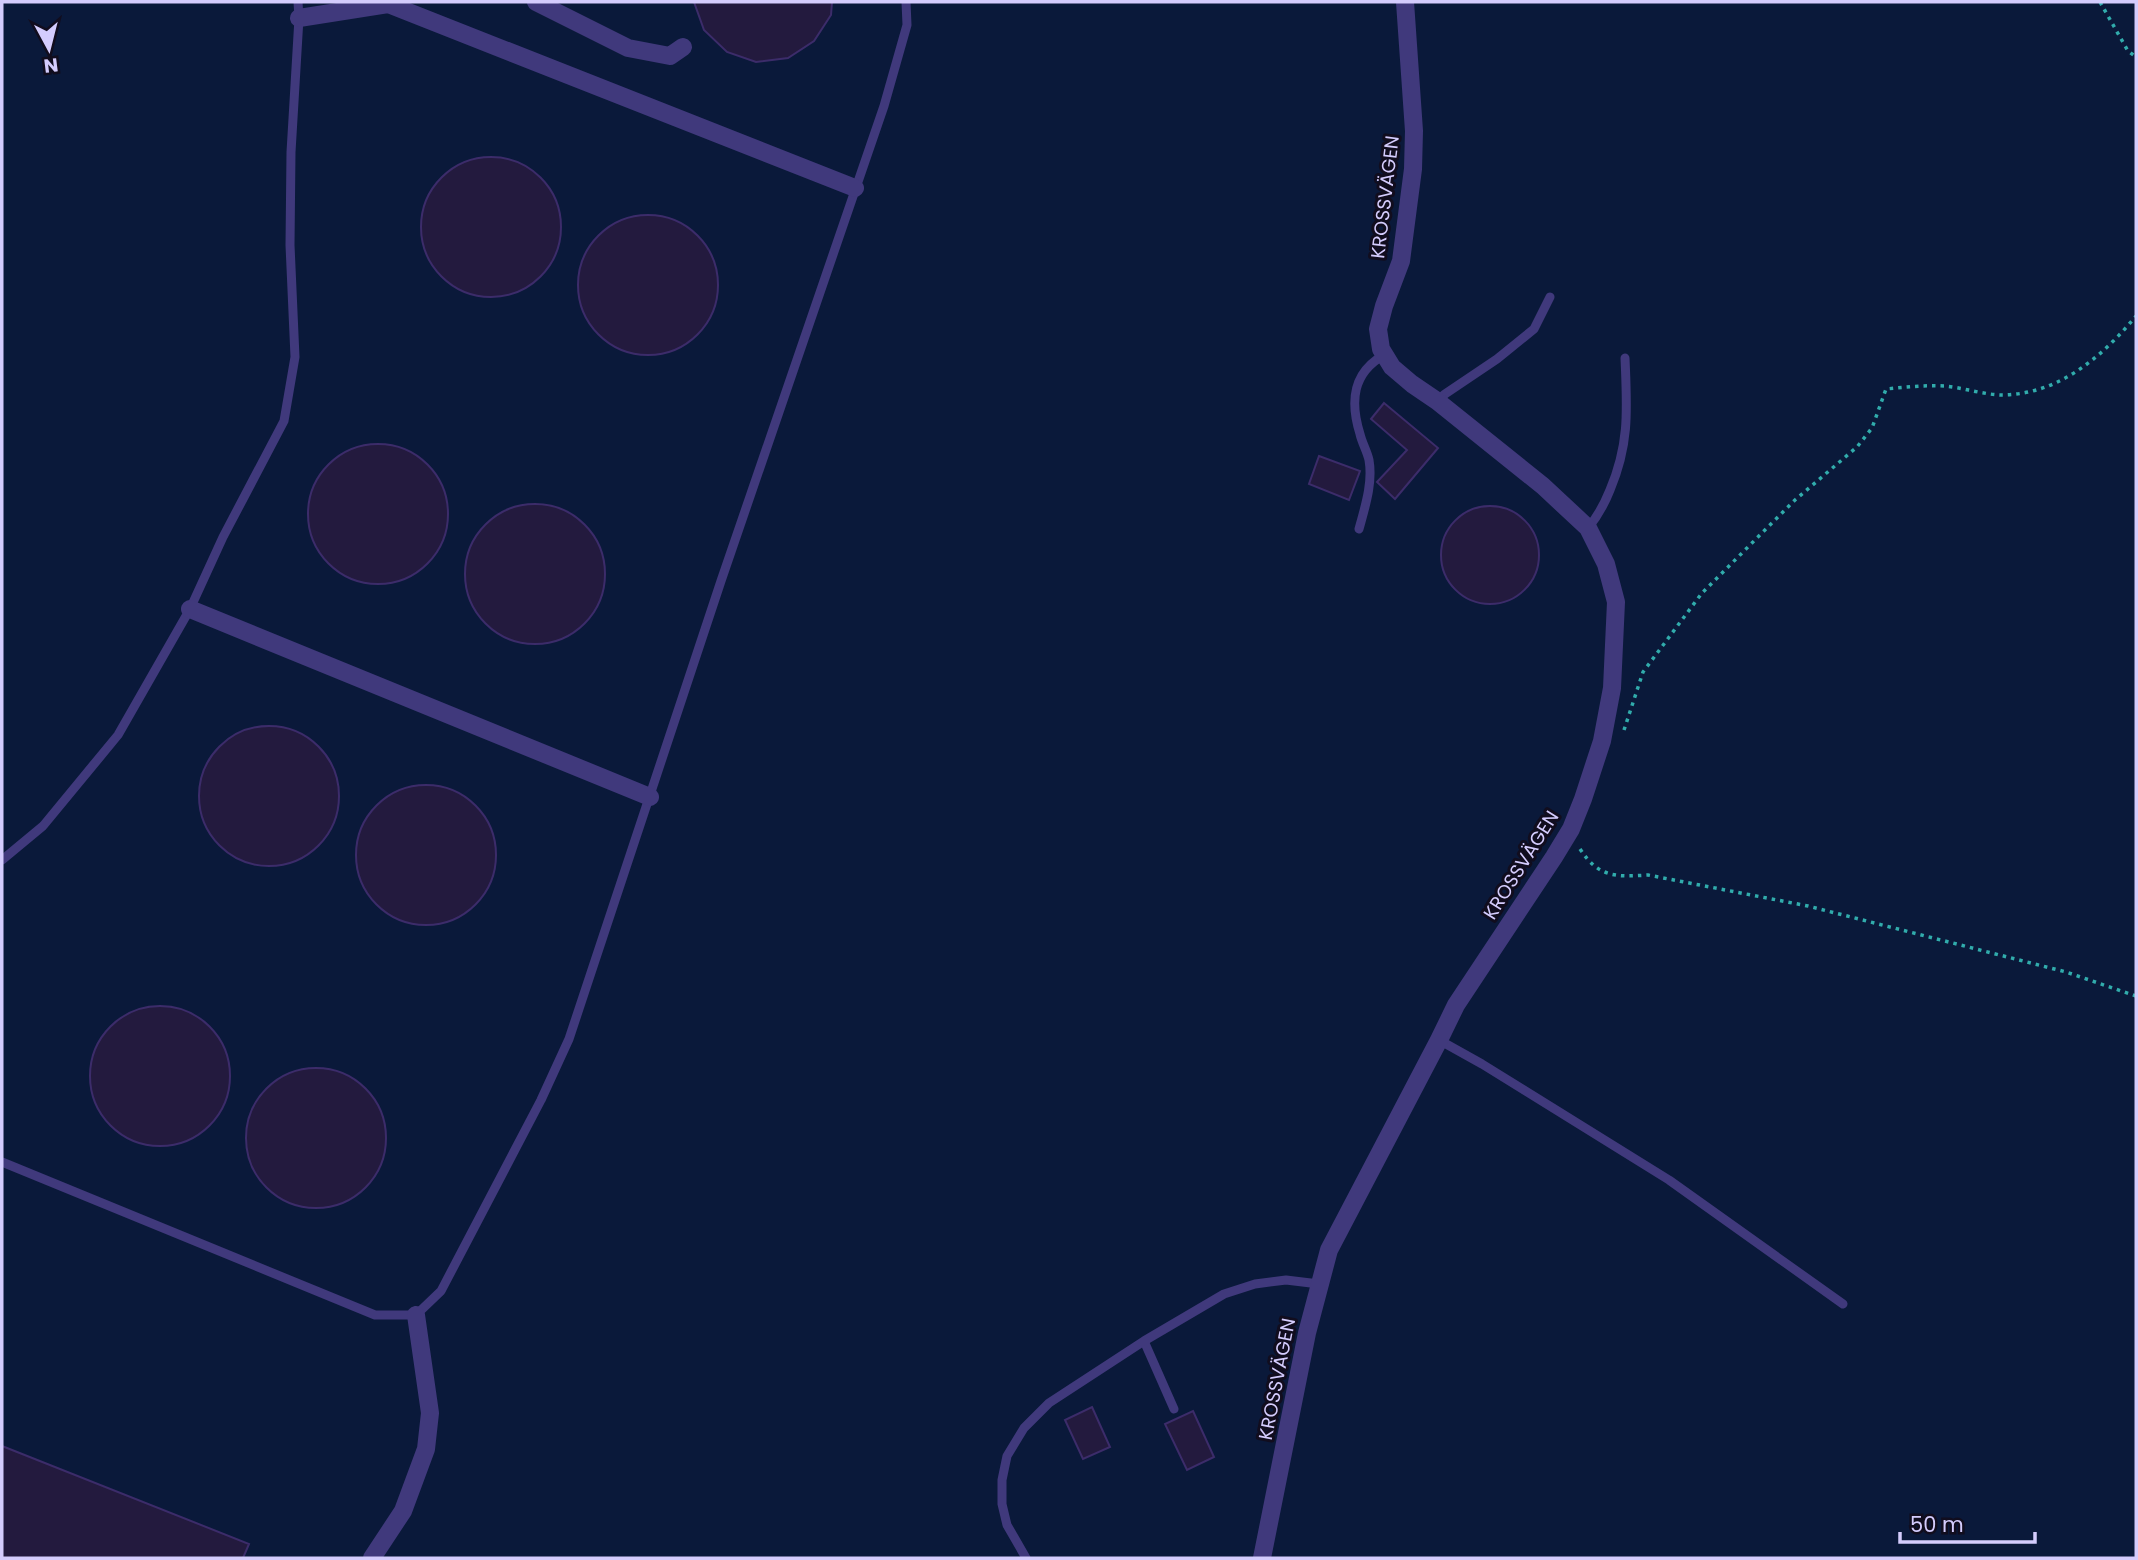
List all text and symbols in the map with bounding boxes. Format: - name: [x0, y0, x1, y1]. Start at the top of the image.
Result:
- north arrow: [14, 14, 84, 84]
- text: N: [42, 51, 60, 80]
- street label: KROSSVÄGEN: [1364, 134, 1406, 260]
- street label: KROSSVÄGEN: [1477, 805, 1565, 925]
- street label: KROSSVÄGEN: [1252, 1316, 1302, 1442]
- scale bar: [1900, 1500, 2035, 1544]
- text: 50 m: [1910, 1510, 1964, 1539]

